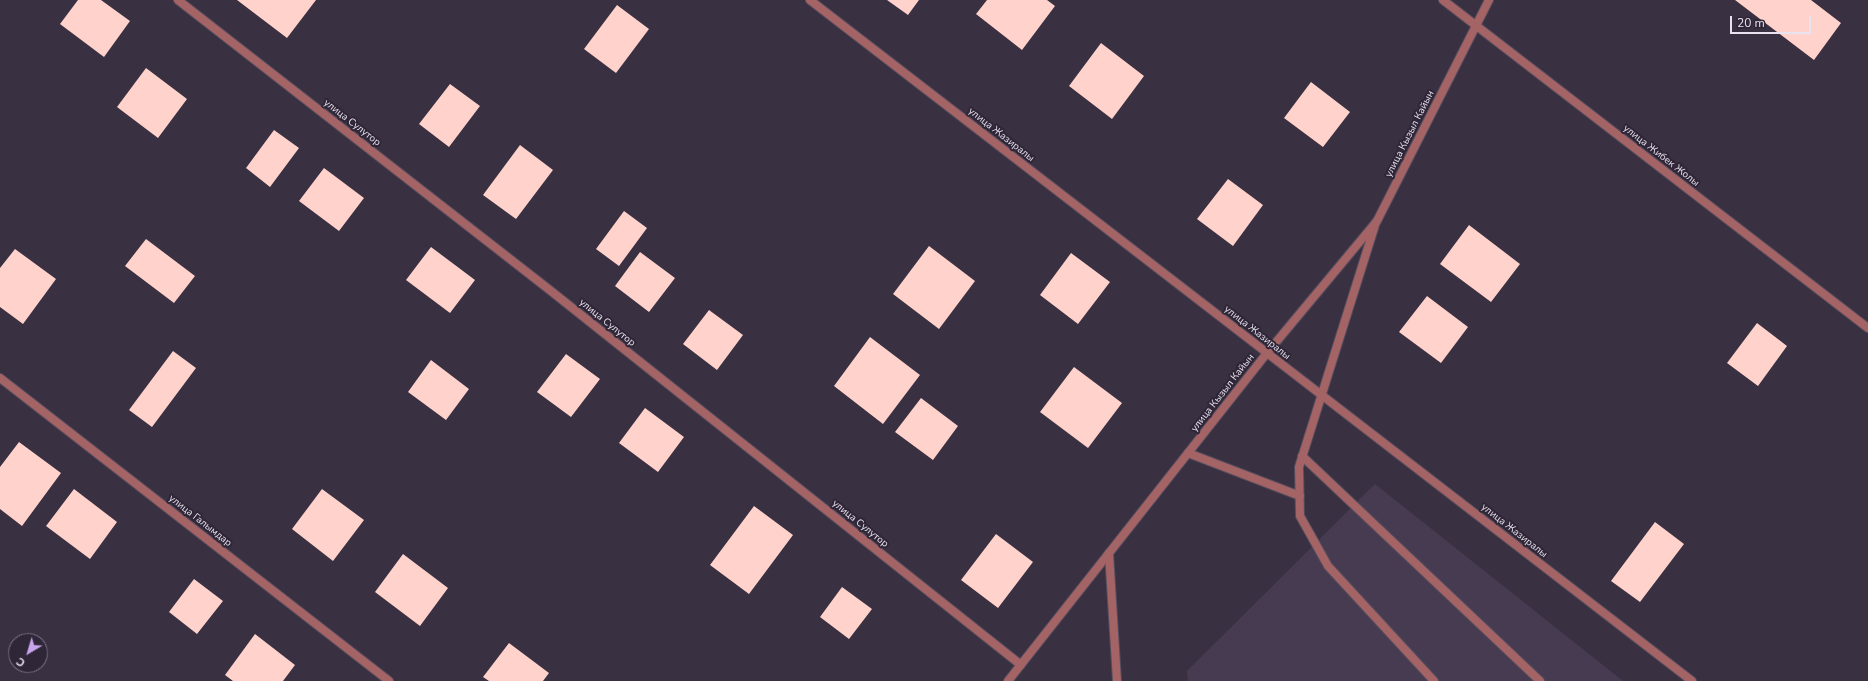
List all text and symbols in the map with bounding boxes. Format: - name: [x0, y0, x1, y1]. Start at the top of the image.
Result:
- scale bar: [1732, 8, 1813, 34]
- text: 20 m: [1737, 15, 1765, 31]
- street label: улица Кызыл Кайын: [1383, 89, 1437, 179]
- street label: улица Сулутор: [321, 97, 383, 149]
- street label: улица Жазиралы: [966, 105, 1036, 165]
- street label: улица Жибек Жолы: [1621, 123, 1701, 189]
- street label: улица Сулутор: [576, 297, 638, 349]
- street label: улица Жазиралы: [1222, 303, 1292, 363]
- street label: улица Кызыл Кайын: [1189, 352, 1257, 434]
- street label: улица Галымдар: [166, 493, 234, 549]
- street label: улица Сулутор: [829, 498, 891, 550]
- street label: улица Жазиралы: [1479, 501, 1549, 561]
- north arrow: [8, 633, 48, 673]
- text: С: [13, 654, 28, 670]

